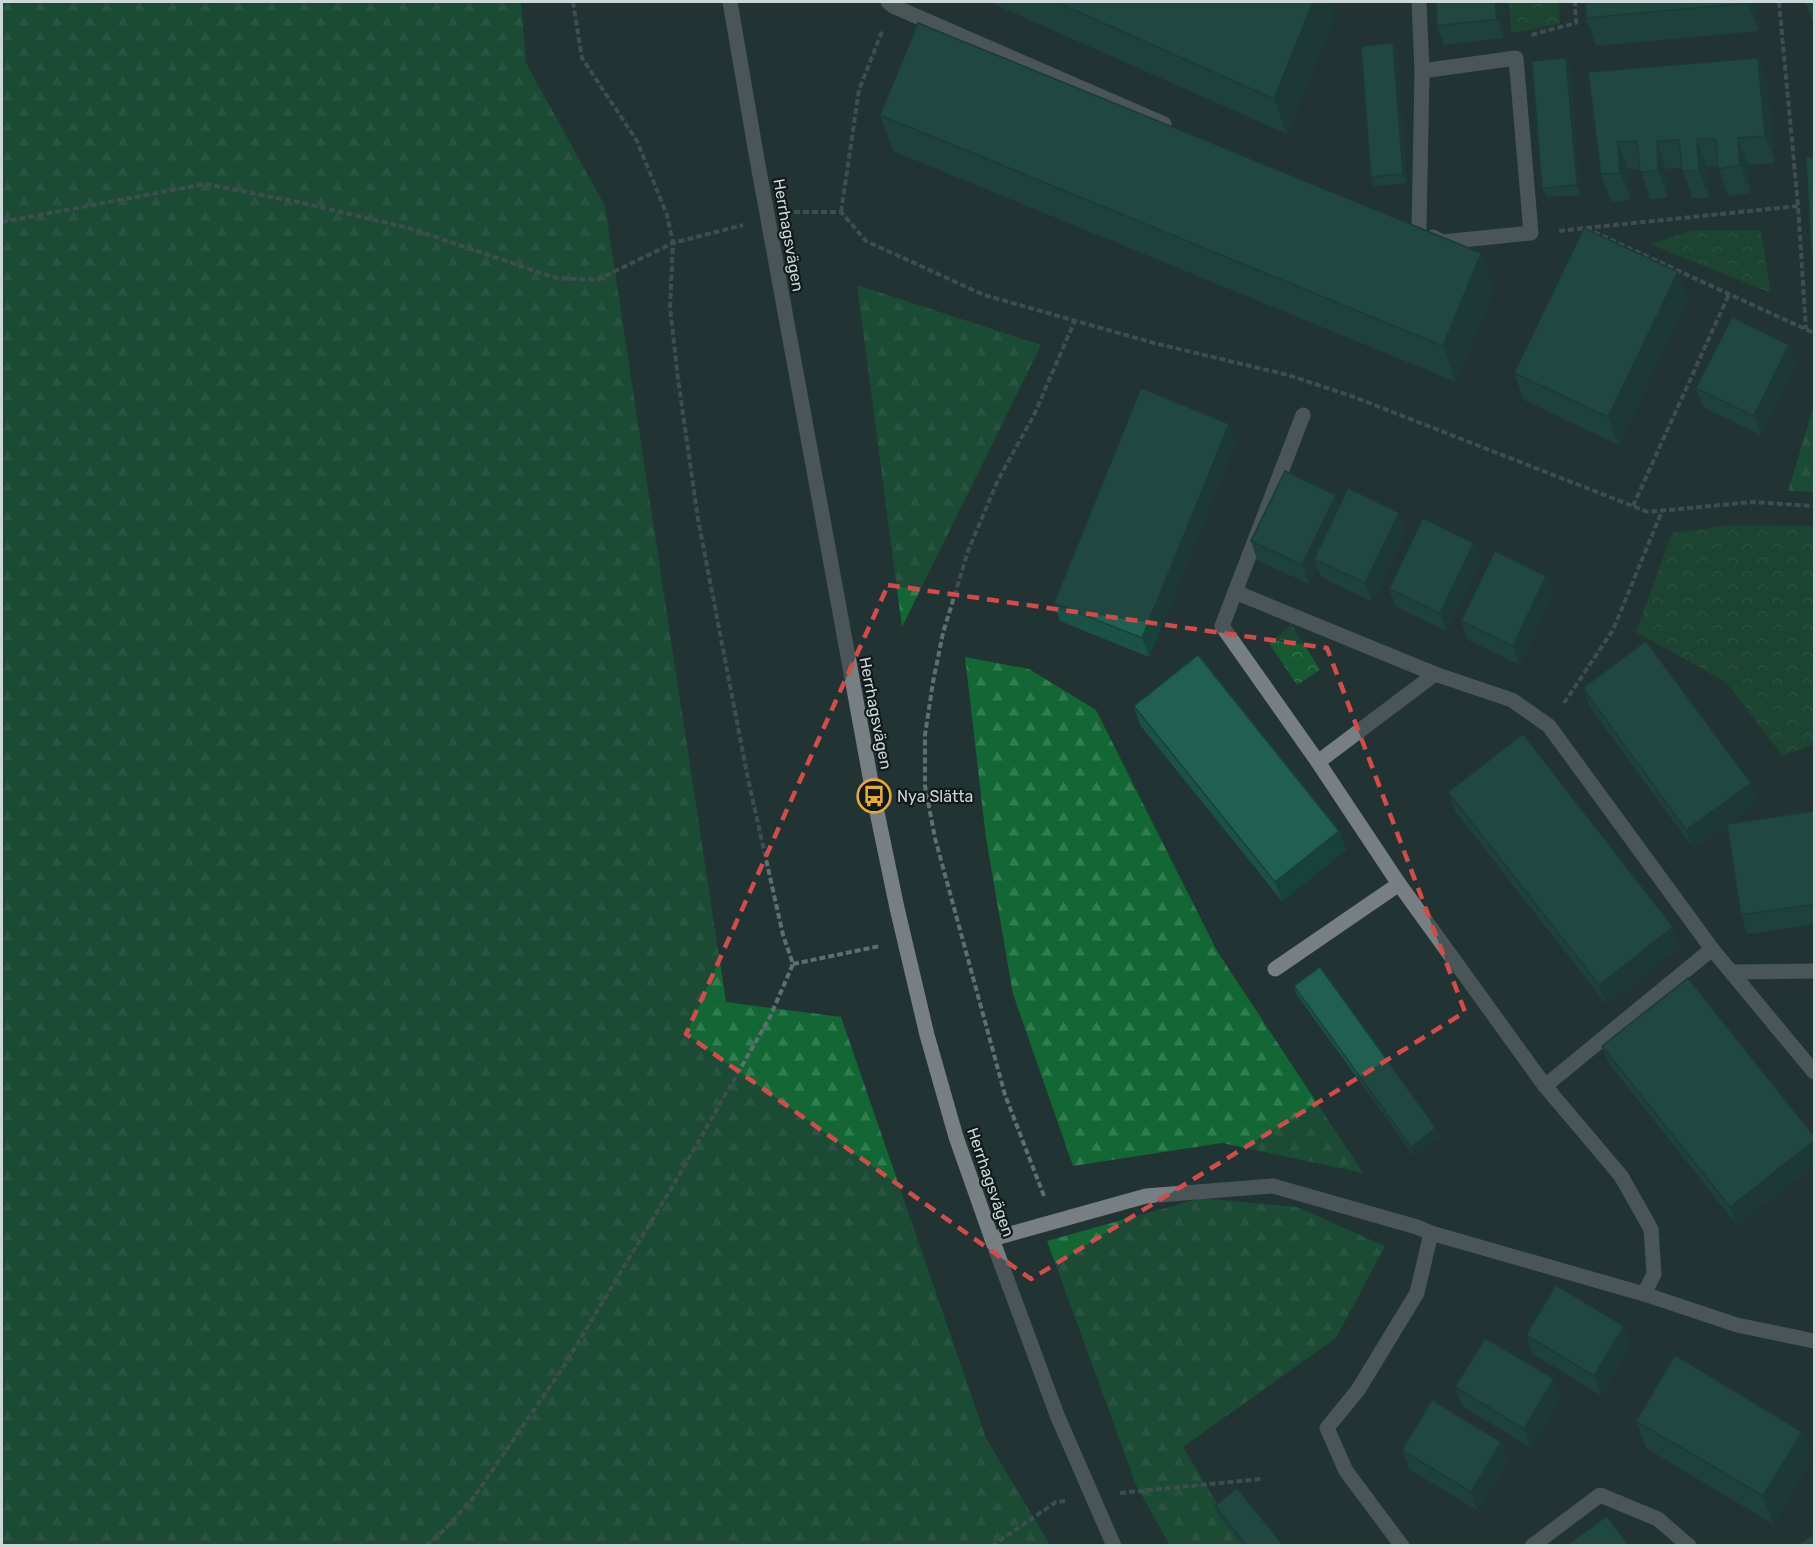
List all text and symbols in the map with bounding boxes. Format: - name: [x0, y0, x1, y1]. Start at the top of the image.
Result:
- street label: Herrhagsvägen: [769, 177, 808, 293]
- street label: Herrhagsvägen: [855, 655, 896, 771]
- bus stop icon: Nya Slätta: [856, 778, 892, 814]
- place label: Nya Slätta: [897, 787, 973, 806]
- street label: Herrhagsvägen: [963, 1125, 1018, 1239]

